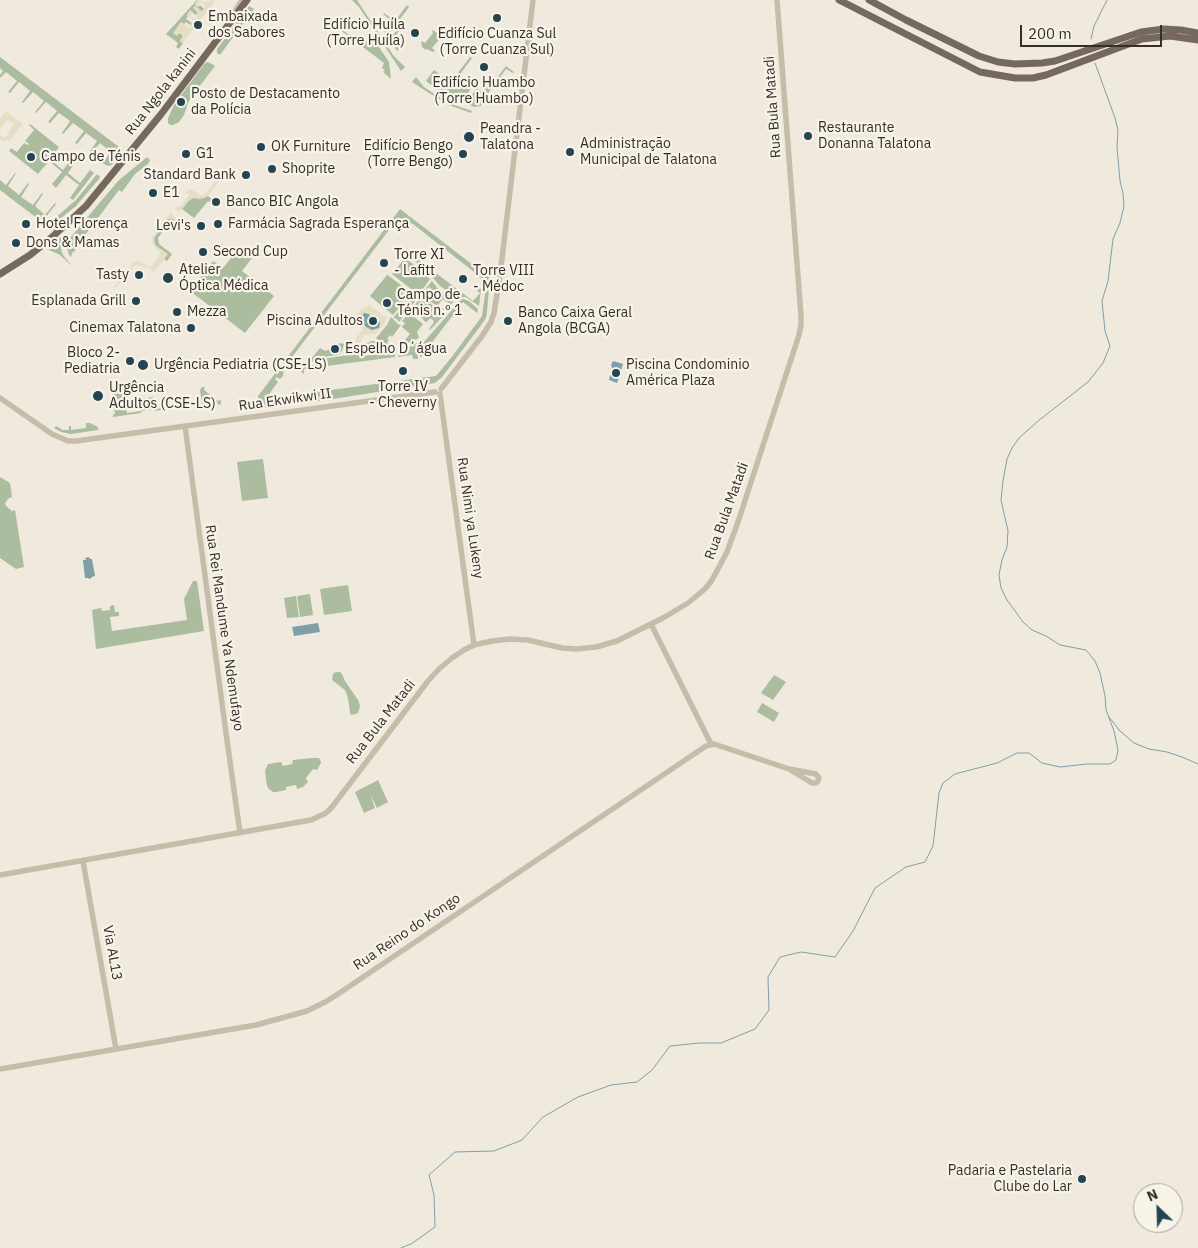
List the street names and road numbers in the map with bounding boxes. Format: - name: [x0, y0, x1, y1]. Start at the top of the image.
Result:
- street label: Rua Ngola kanini: [122, 45, 200, 139]
- street label: Rua Bula Matadi: [761, 55, 785, 159]
- street label: Rua Ekwikwi II: [237, 385, 333, 415]
- street label: Rua Nimi ya Lukeny: [453, 456, 487, 580]
- street label: Rua Bula Matadi: [702, 460, 752, 562]
- street label: Rua Rei Mandume Ya Ndemufayo: [201, 524, 247, 732]
- street label: Rua Bula Matadi: [343, 677, 419, 767]
- street label: Rua Reino do Kongo: [350, 890, 464, 974]
- street label: Via AL13: [99, 924, 125, 982]

